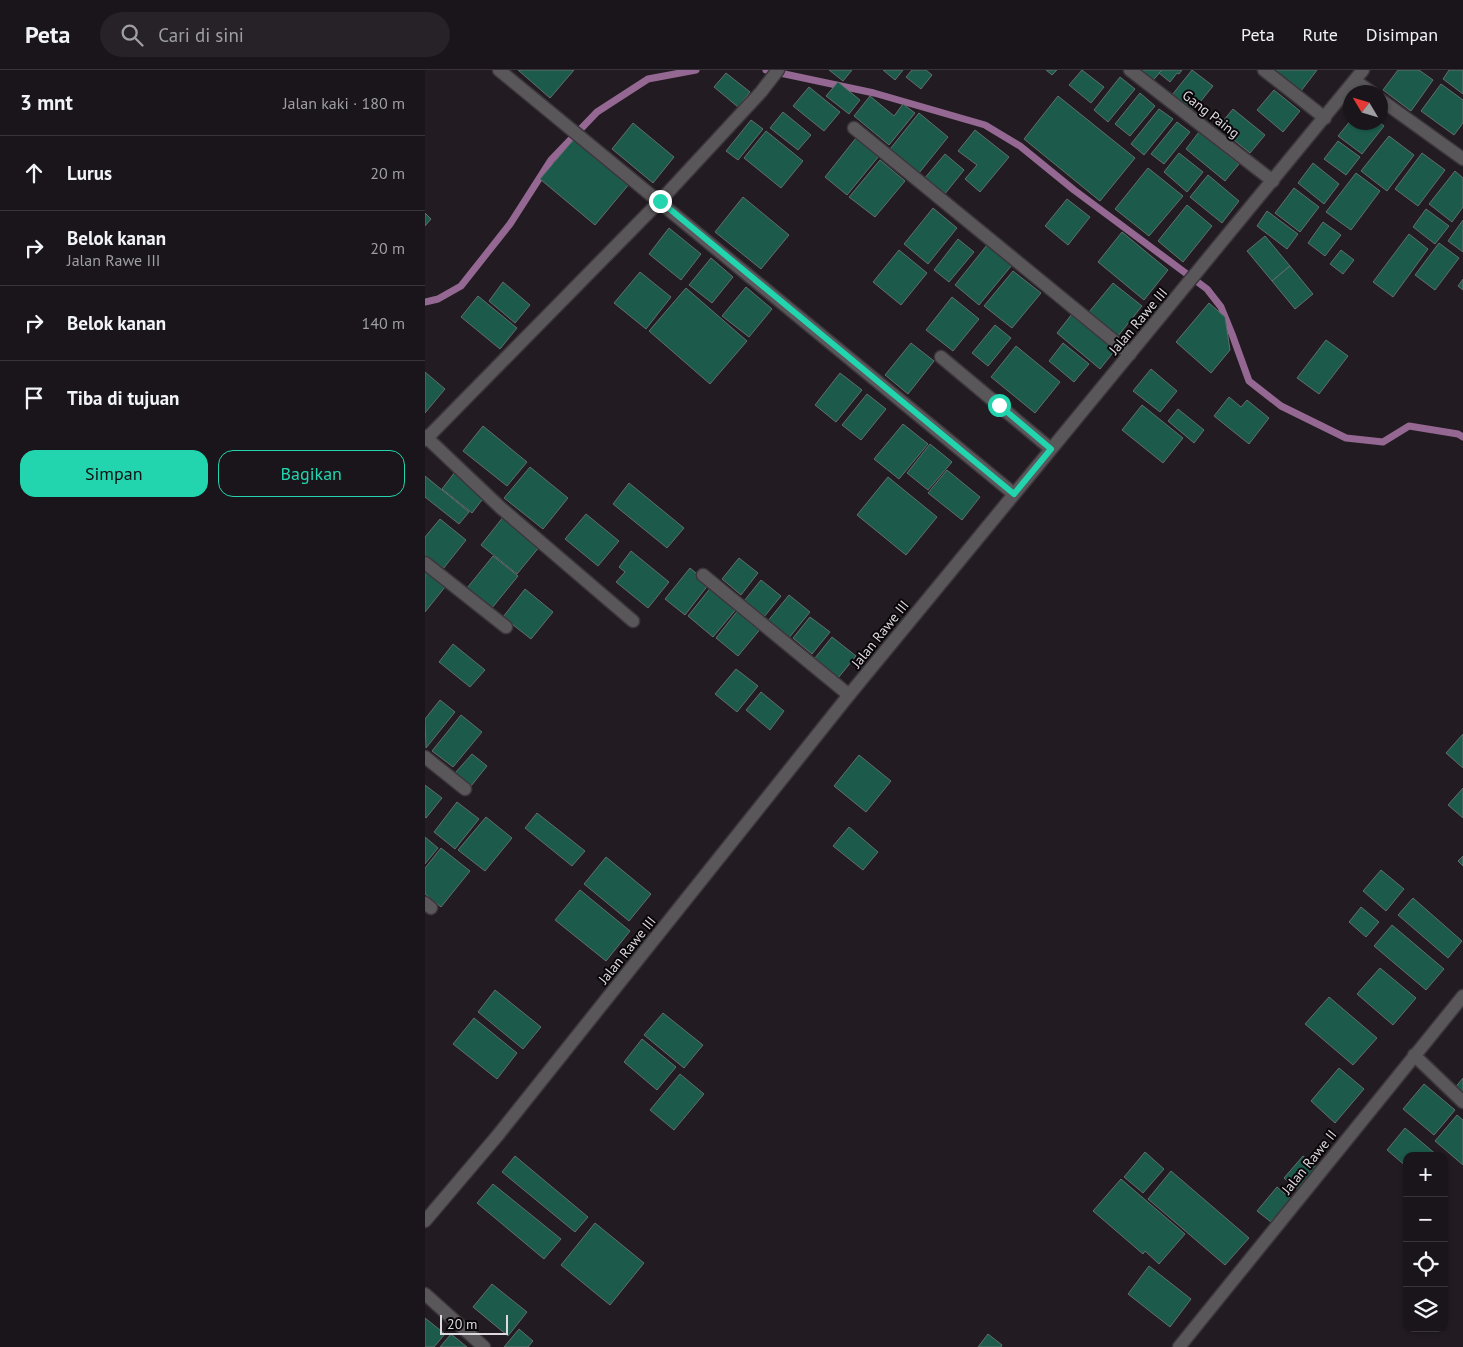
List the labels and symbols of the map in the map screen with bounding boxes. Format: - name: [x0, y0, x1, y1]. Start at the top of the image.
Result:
- north arrow: [1343, 85, 1388, 130]
- street label: Gang Paing: [1179, 86, 1243, 142]
- route end: [649, 190, 672, 213]
- street label: Jalan Rawe III: [1104, 284, 1171, 359]
- route start: [988, 394, 1011, 417]
- street label: Jalan Rawe III: [847, 597, 913, 672]
- street label: Jalan Rawe III: [594, 913, 660, 988]
- street label: Jalan Rawe II: [1277, 1126, 1340, 1199]
- scale bar: [440, 1312, 507, 1335]

